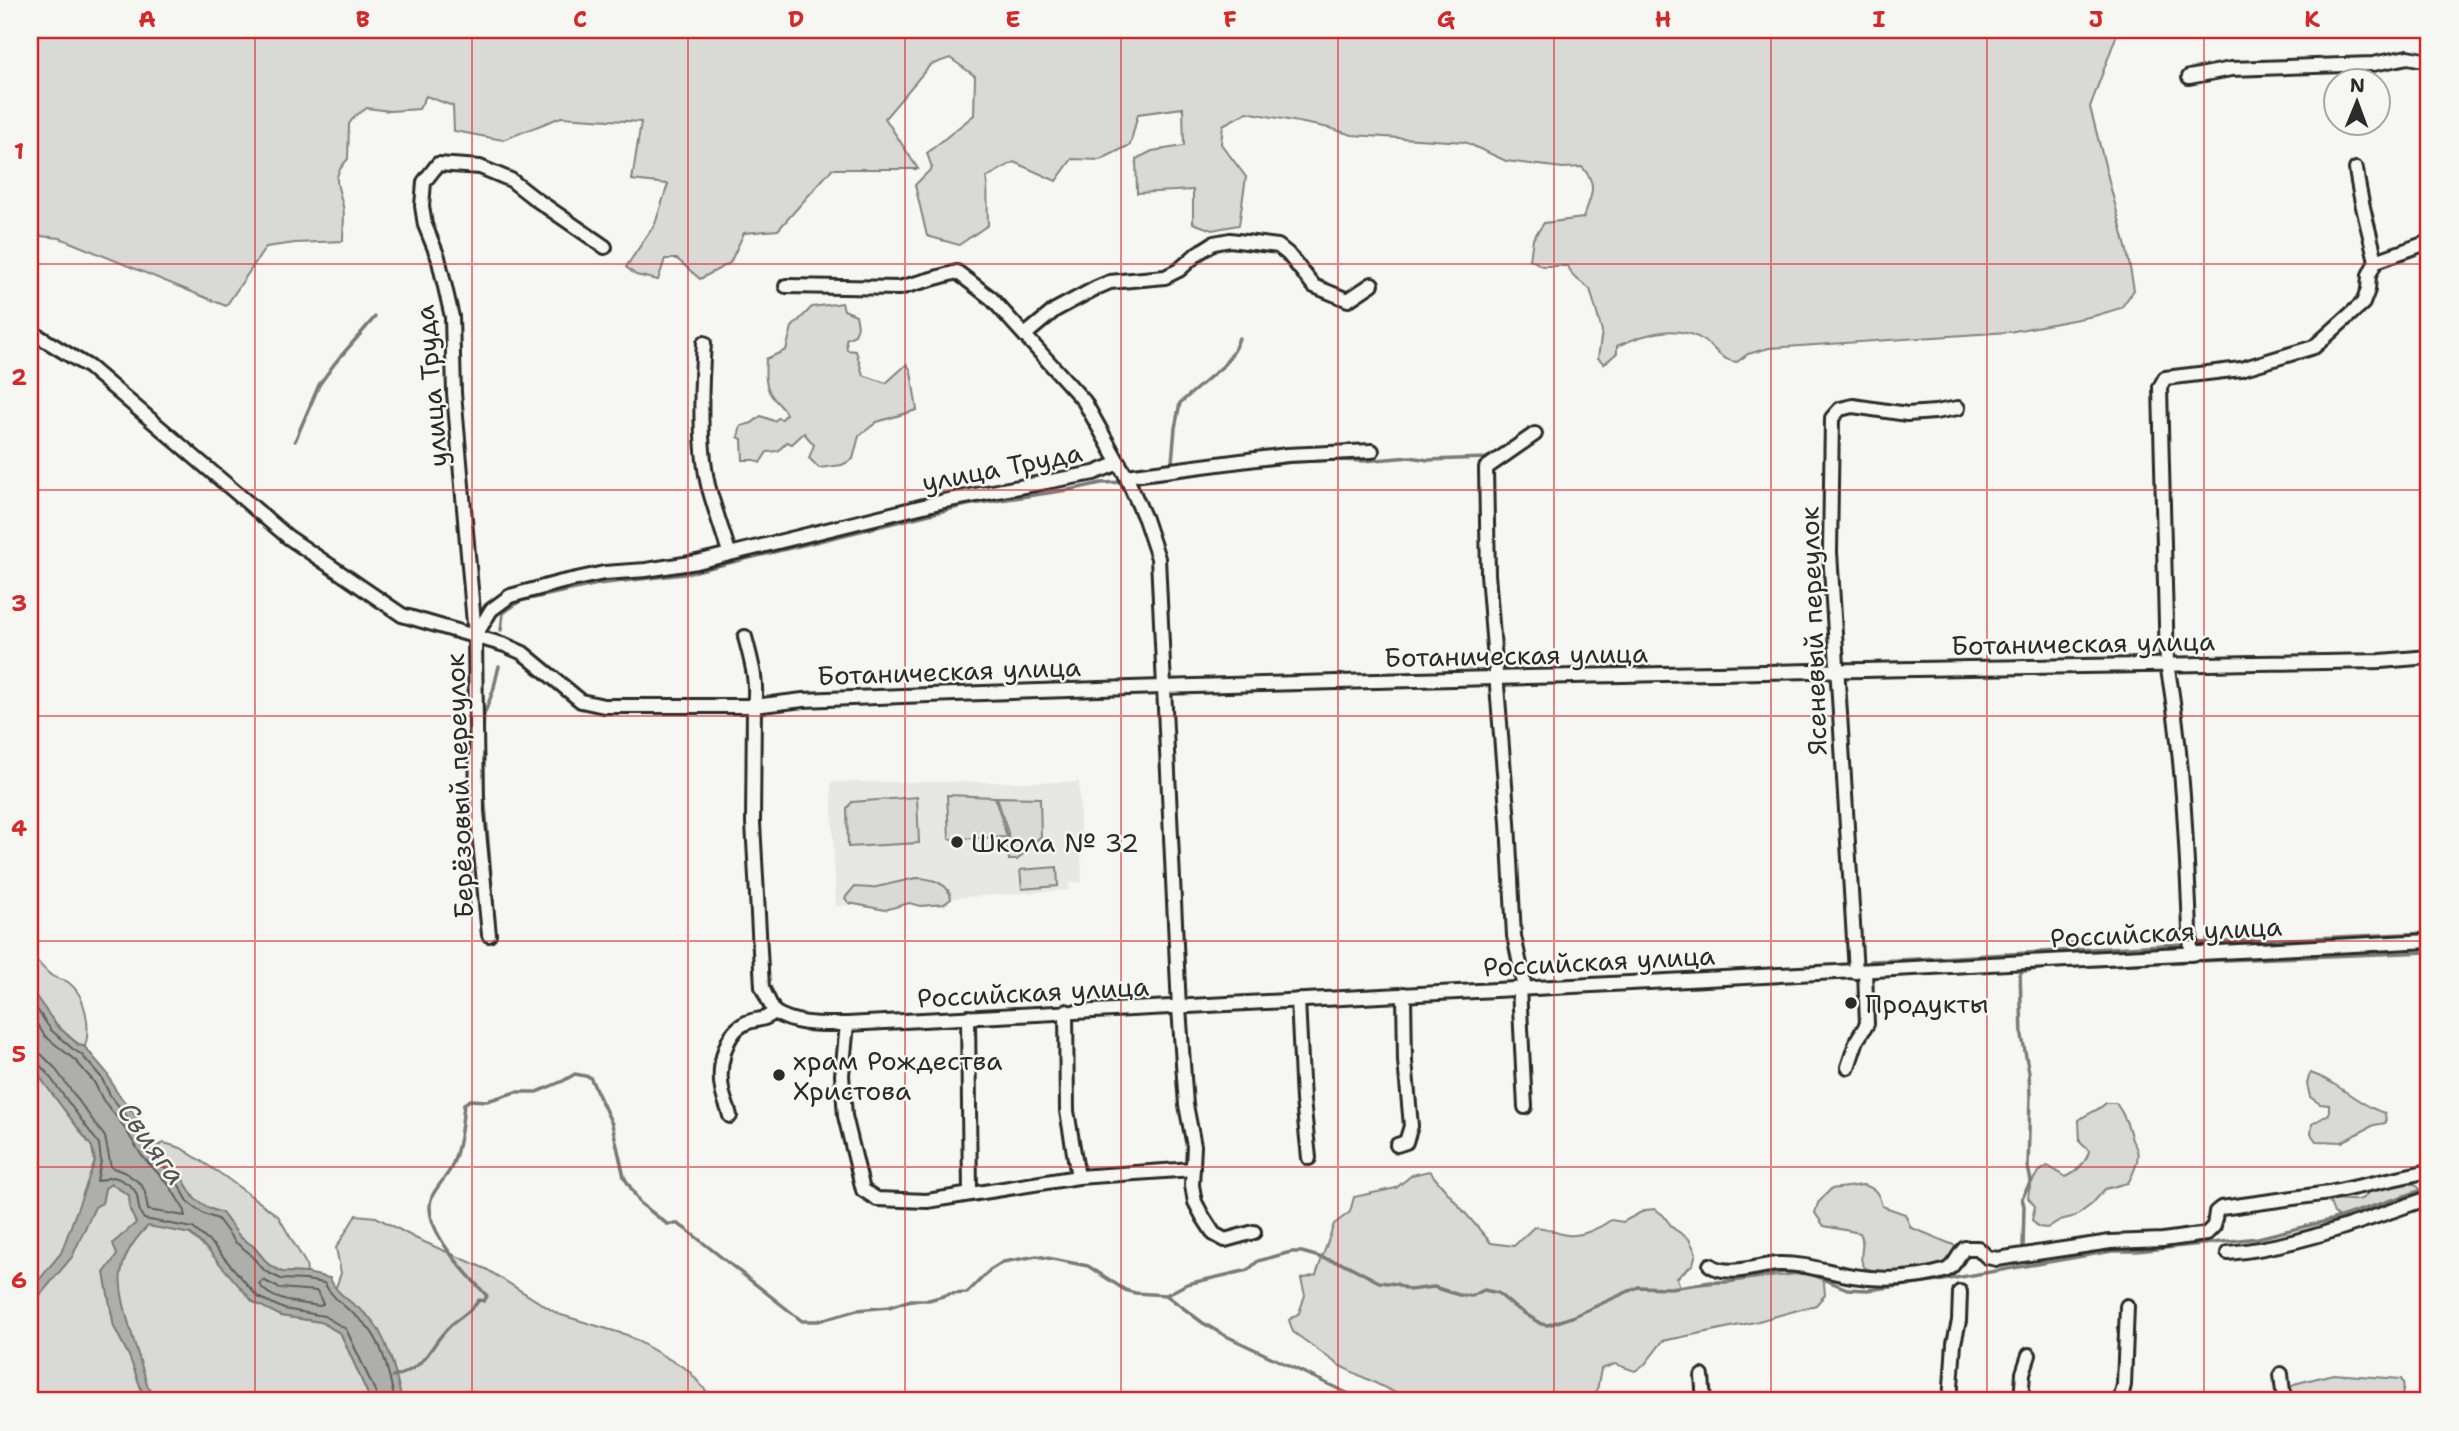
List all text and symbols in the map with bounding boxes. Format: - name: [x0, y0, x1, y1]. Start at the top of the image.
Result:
- text: A: [138, 4, 156, 34]
- text: B: [356, 4, 370, 34]
- text: C: [573, 4, 587, 34]
- text: D: [788, 4, 804, 34]
- text: E: [1005, 4, 1021, 34]
- text: F: [1223, 4, 1237, 34]
- text: G: [1437, 4, 1456, 34]
- text: H: [1655, 4, 1671, 34]
- text: I: [1873, 4, 1886, 34]
- text: J: [2089, 4, 2103, 34]
- text: K: [2304, 4, 2320, 34]
- north arrow: [2322, 66, 2392, 136]
- text: N: [2350, 73, 2365, 98]
- text: 1: [14, 136, 24, 166]
- street label: улица Труда: [406, 303, 456, 469]
- text: 2: [11, 362, 27, 392]
- street label: улица Труда: [919, 434, 1085, 500]
- street label: Ясеневый переулок: [1791, 506, 1835, 756]
- text: 3: [11, 588, 27, 618]
- street label: Ботаническая улица: [1951, 623, 2215, 663]
- street label: Ботаническая улица: [1384, 635, 1648, 675]
- street label: Ботаническая улица: [817, 649, 1081, 693]
- street label: Берёзовый переулок: [437, 653, 481, 919]
- text: 4: [11, 813, 27, 843]
- place label: Школа № 32: [971, 825, 1139, 860]
- marker: Школа № 32: [949, 834, 965, 850]
- street label: Российская улица: [2049, 908, 2283, 956]
- street label: Российская улица: [1482, 937, 1716, 985]
- street label: Российская улица: [916, 968, 1150, 1016]
- place label: Продукты: [1865, 986, 1989, 1021]
- marker: Продукты: [1843, 995, 1859, 1011]
- text: 5: [12, 1039, 26, 1069]
- place label: храм Рождества Христова: [793, 1043, 1002, 1108]
- marker: храм Рождества Христова: [771, 1067, 787, 1083]
- water label: Свияга: [109, 1094, 195, 1192]
- text: 6: [11, 1265, 27, 1295]

